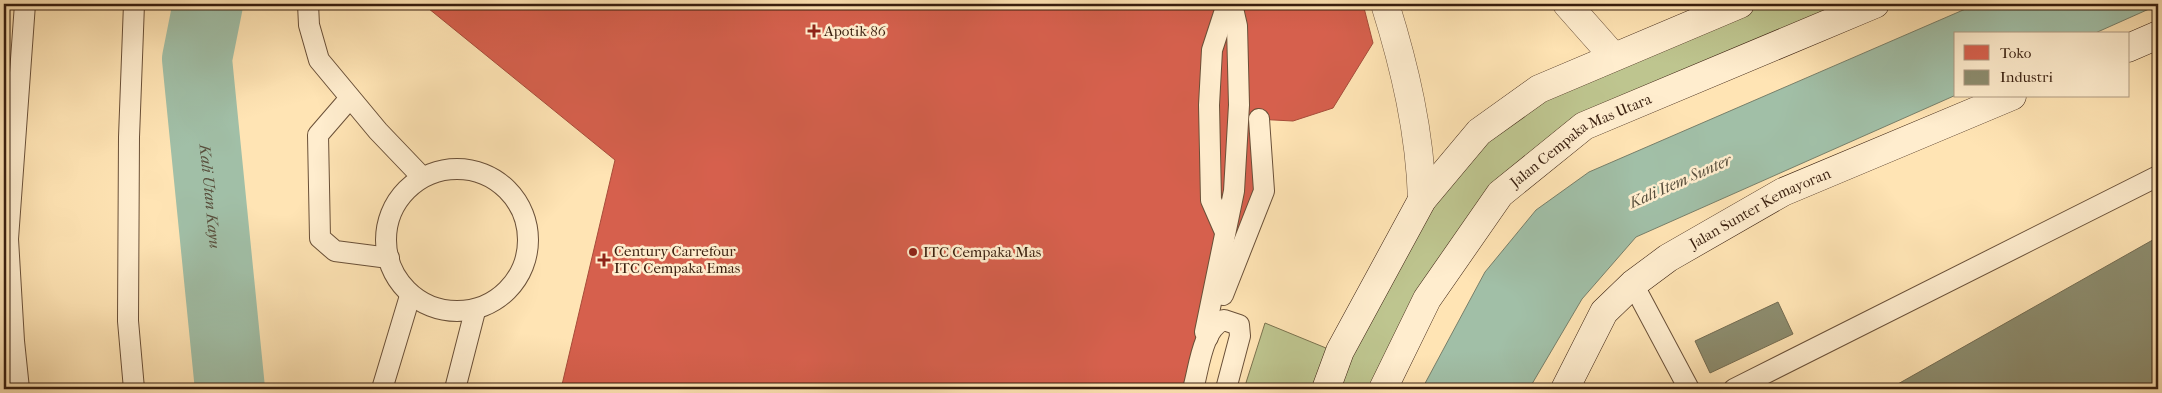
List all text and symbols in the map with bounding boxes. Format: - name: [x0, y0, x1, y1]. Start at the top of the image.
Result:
- place label: Apotik 86: [823, 22, 887, 40]
- marker: Apotik 86: [808, 25, 820, 37]
- legend: [1954, 32, 2130, 98]
- text: Toko: [2000, 44, 2032, 62]
- text: Industri: [2000, 68, 2053, 86]
- street label: Jalan Cempaka Mas Utara: [1506, 89, 1655, 192]
- water label: Kali Utan Kayu: [196, 142, 225, 249]
- water label: Kali Item Sunter: [1625, 149, 1736, 212]
- street label: Jalan Sunter Kemayoran: [1685, 164, 1833, 253]
- place label: Century Carrefour ITC Cempaka Emas: [614, 242, 741, 277]
- place label: ITC Cempaka Mas: [923, 243, 1042, 261]
- marker: ITC Cempaka Mas: [907, 246, 919, 258]
- marker: Century Carrefour ITC Cempaka Emas: [598, 254, 610, 266]

